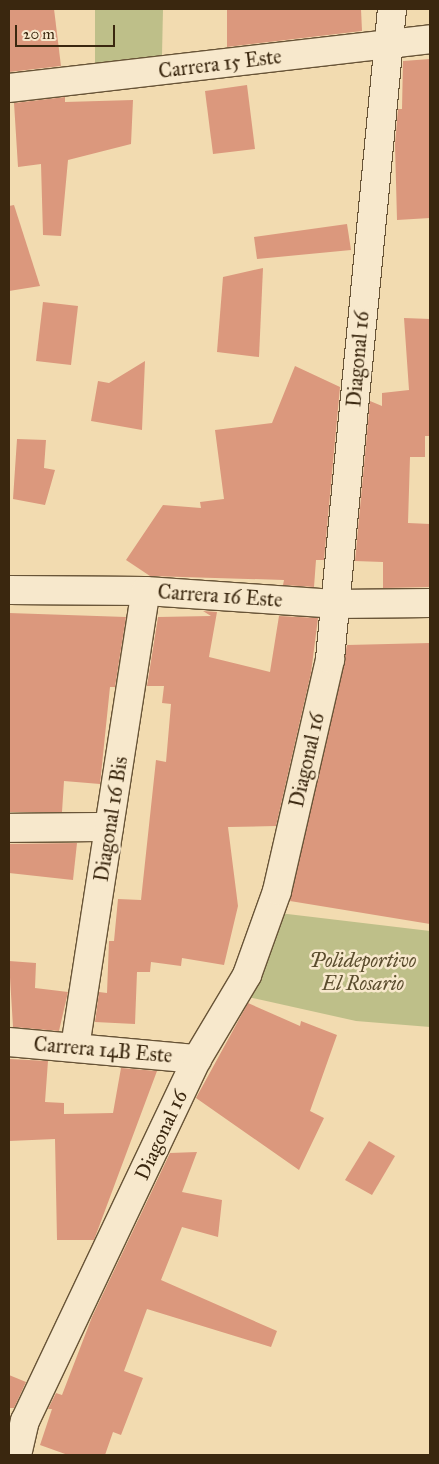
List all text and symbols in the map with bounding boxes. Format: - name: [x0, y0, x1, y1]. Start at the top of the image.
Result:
- scale bar: [18, 15, 118, 47]
- text: 20 m: [23, 25, 55, 43]
- street label: Carrera 15 Este: [157, 45, 283, 83]
- street label: Diagonal 16: [342, 310, 374, 408]
- street label: Carrera 16 Este: [157, 580, 283, 612]
- street label: Diagonal 16: [284, 710, 330, 810]
- street label: Diagonal 16 Bis: [89, 755, 133, 883]
- park label: Polideportivo El Rosario: [310, 948, 416, 995]
- street label: Carrera 14B Este: [33, 1032, 173, 1068]
- street label: Diagonal 16: [130, 1086, 192, 1184]

